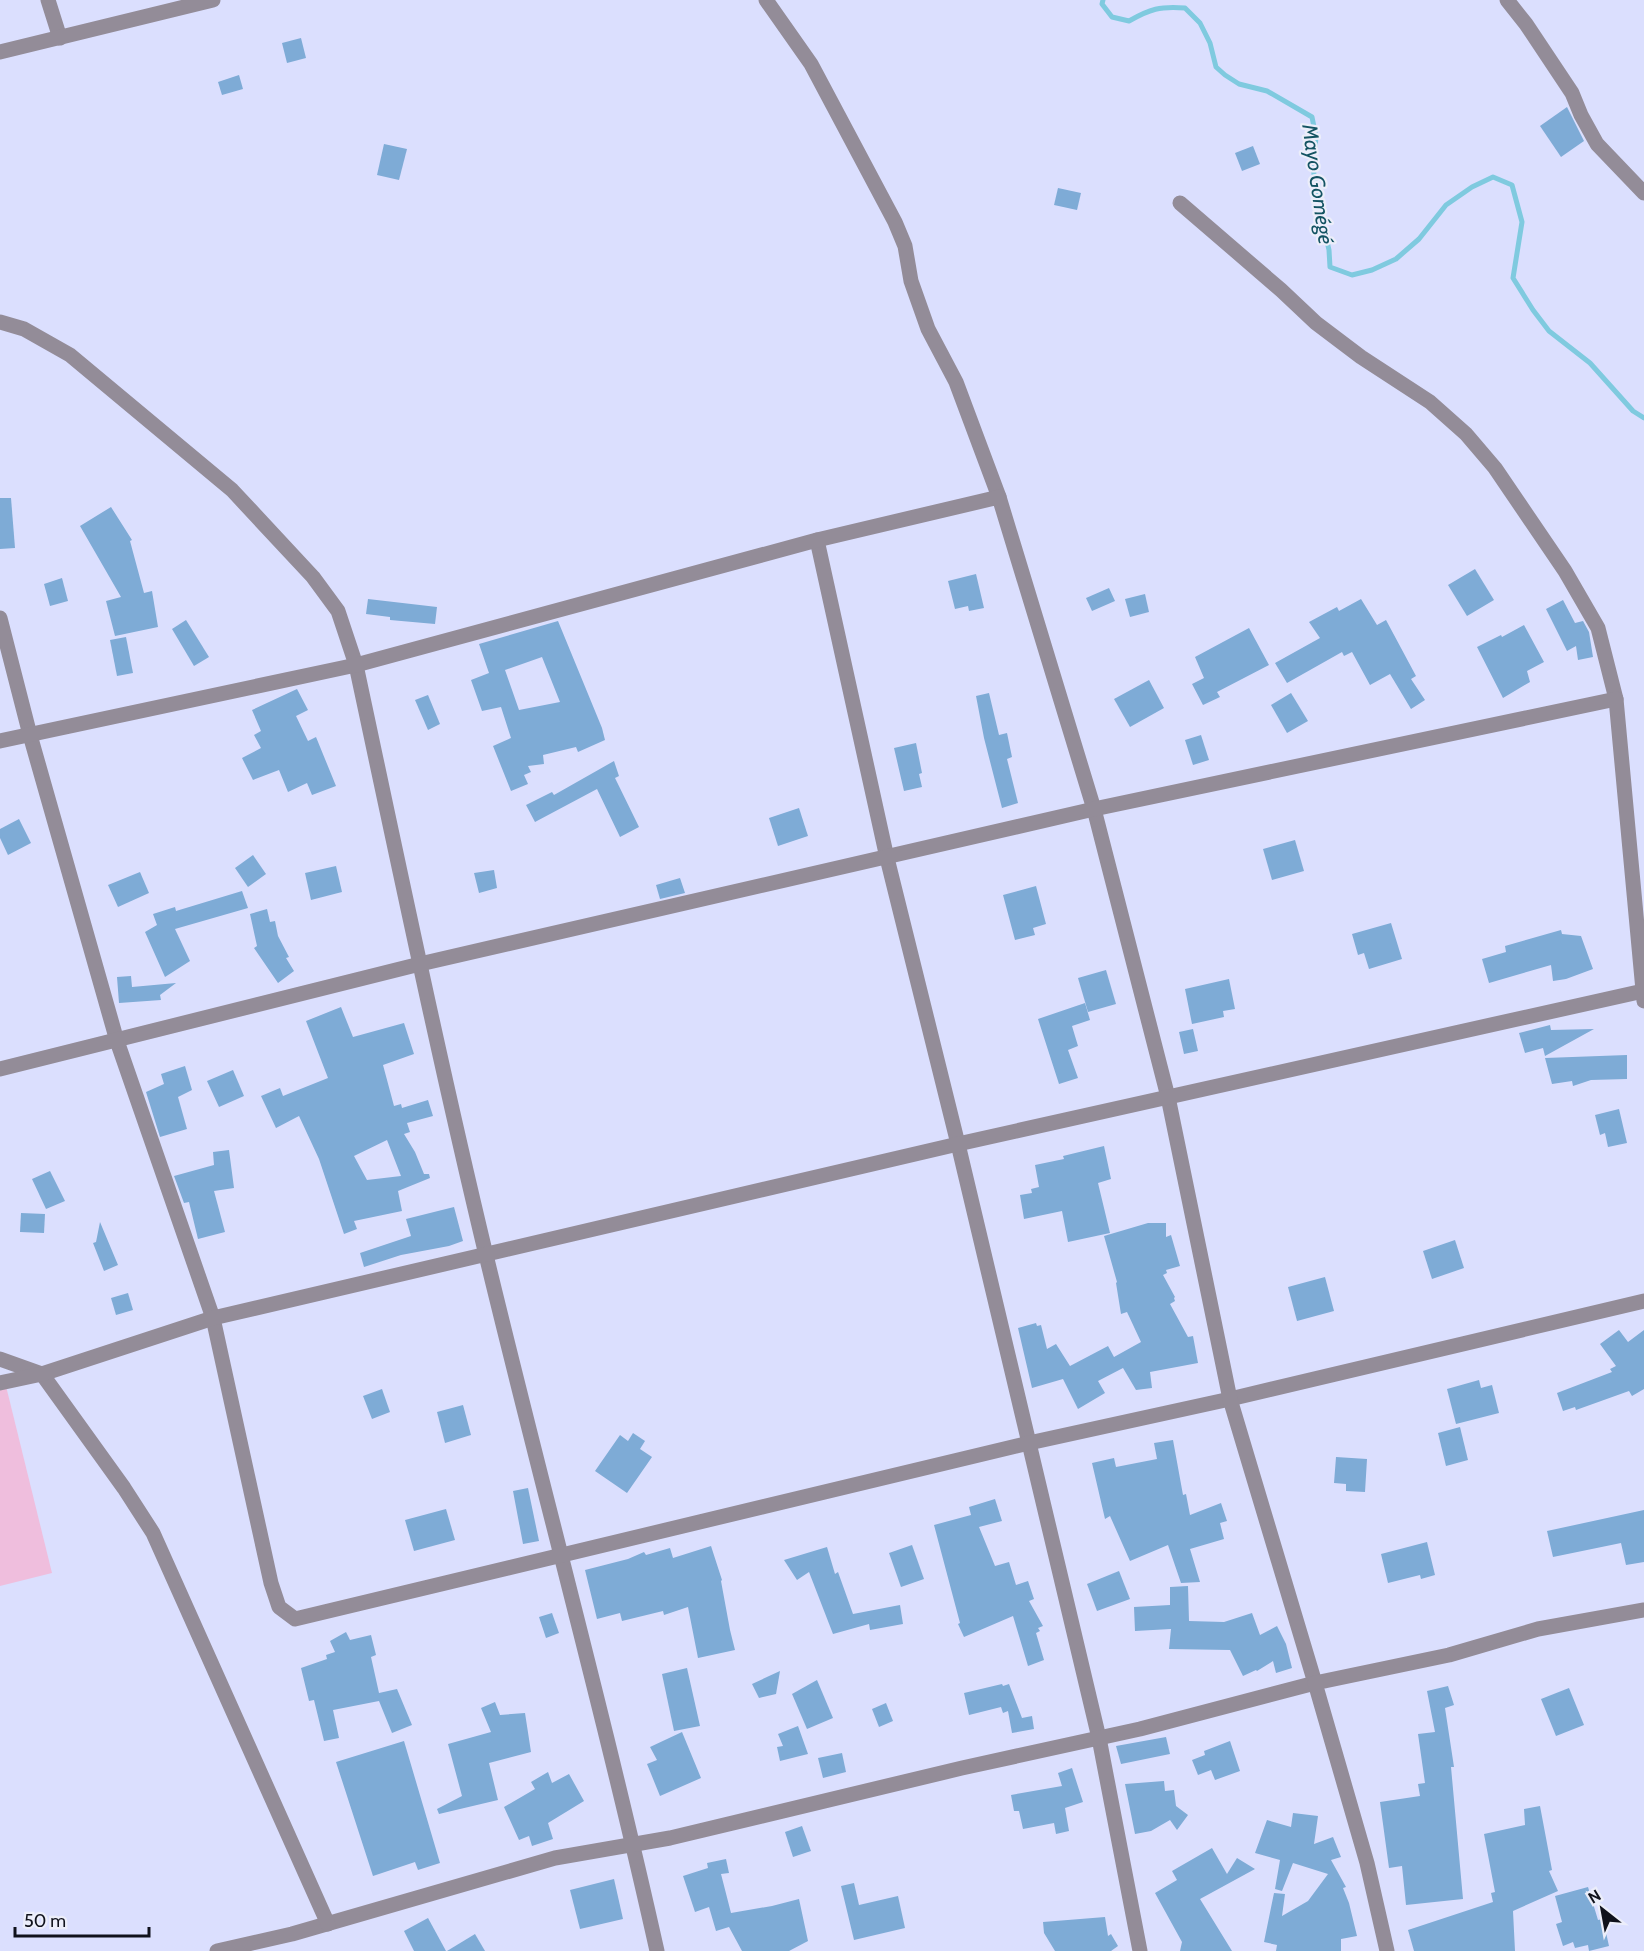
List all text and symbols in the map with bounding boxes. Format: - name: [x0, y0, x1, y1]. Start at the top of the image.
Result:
- water label: Mayo Gomégé: [1297, 121, 1339, 246]
- north arrow: [1572, 1879, 1632, 1939]
- text: N: [1585, 1886, 1604, 1908]
- scale bar: [15, 1900, 148, 1938]
- text: 50 m: [24, 1910, 66, 1932]

